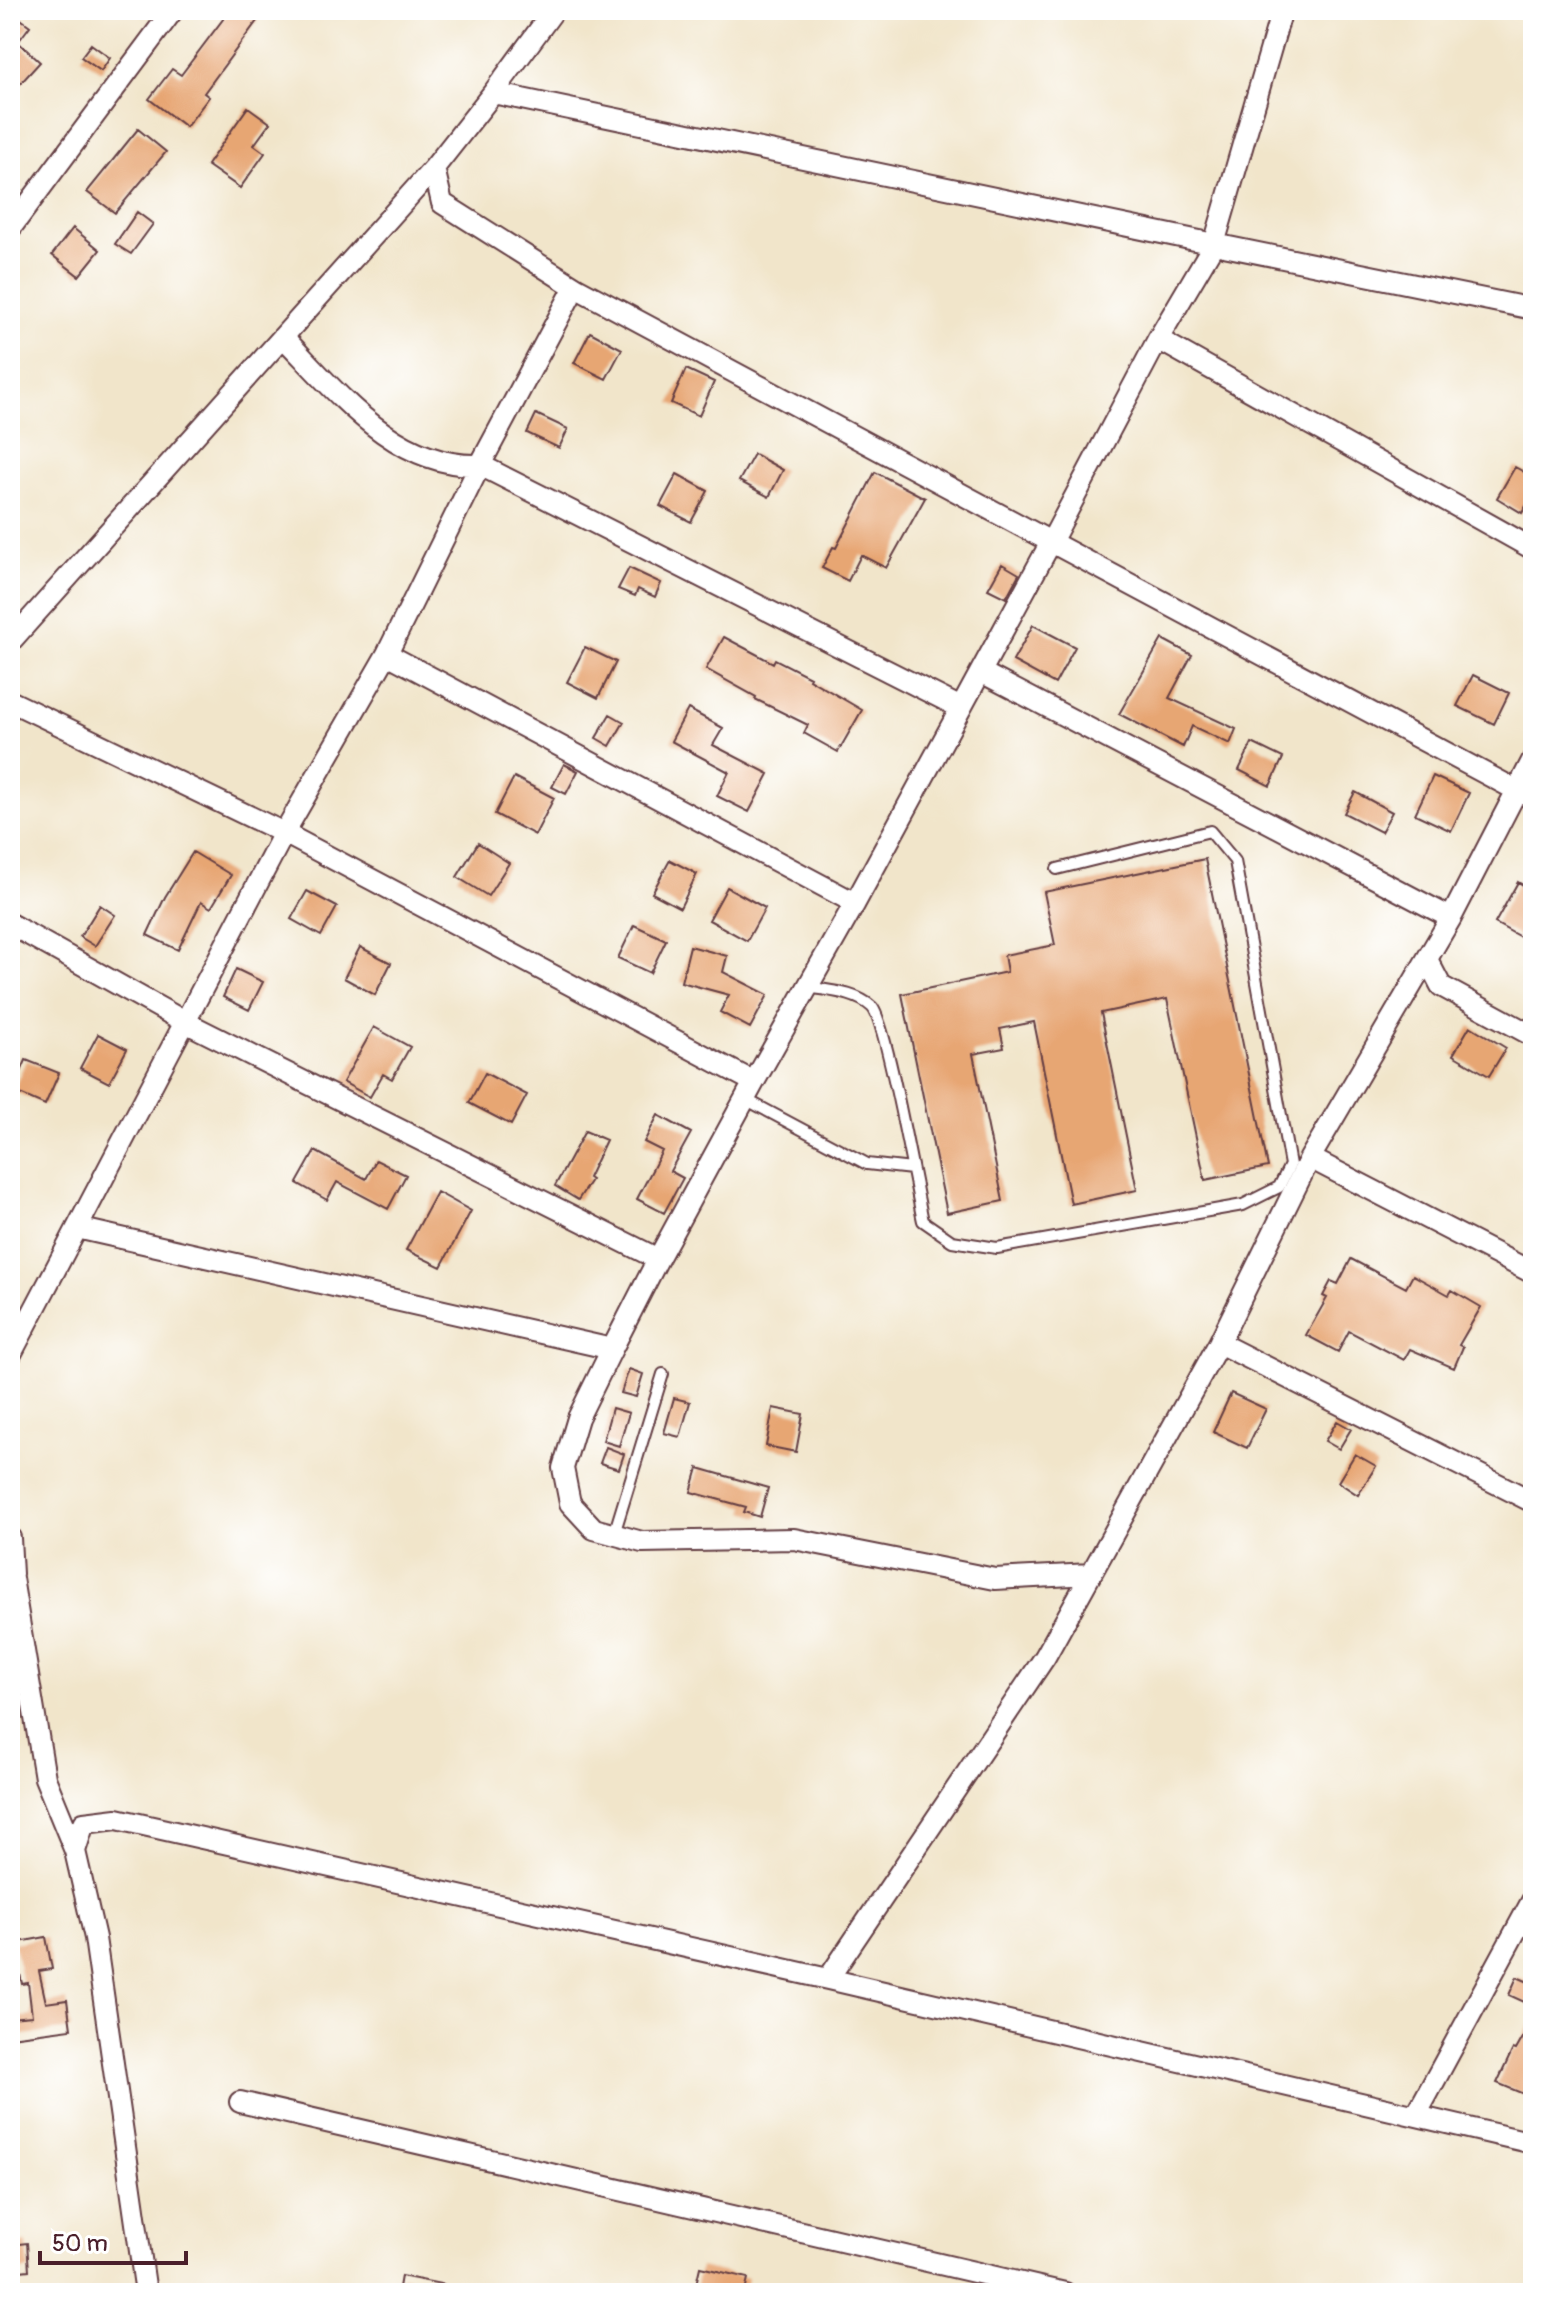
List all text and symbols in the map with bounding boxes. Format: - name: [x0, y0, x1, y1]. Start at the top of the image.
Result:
- scale bar: [40, 2215, 186, 2265]
- text: 50 m: [52, 2229, 108, 2258]

